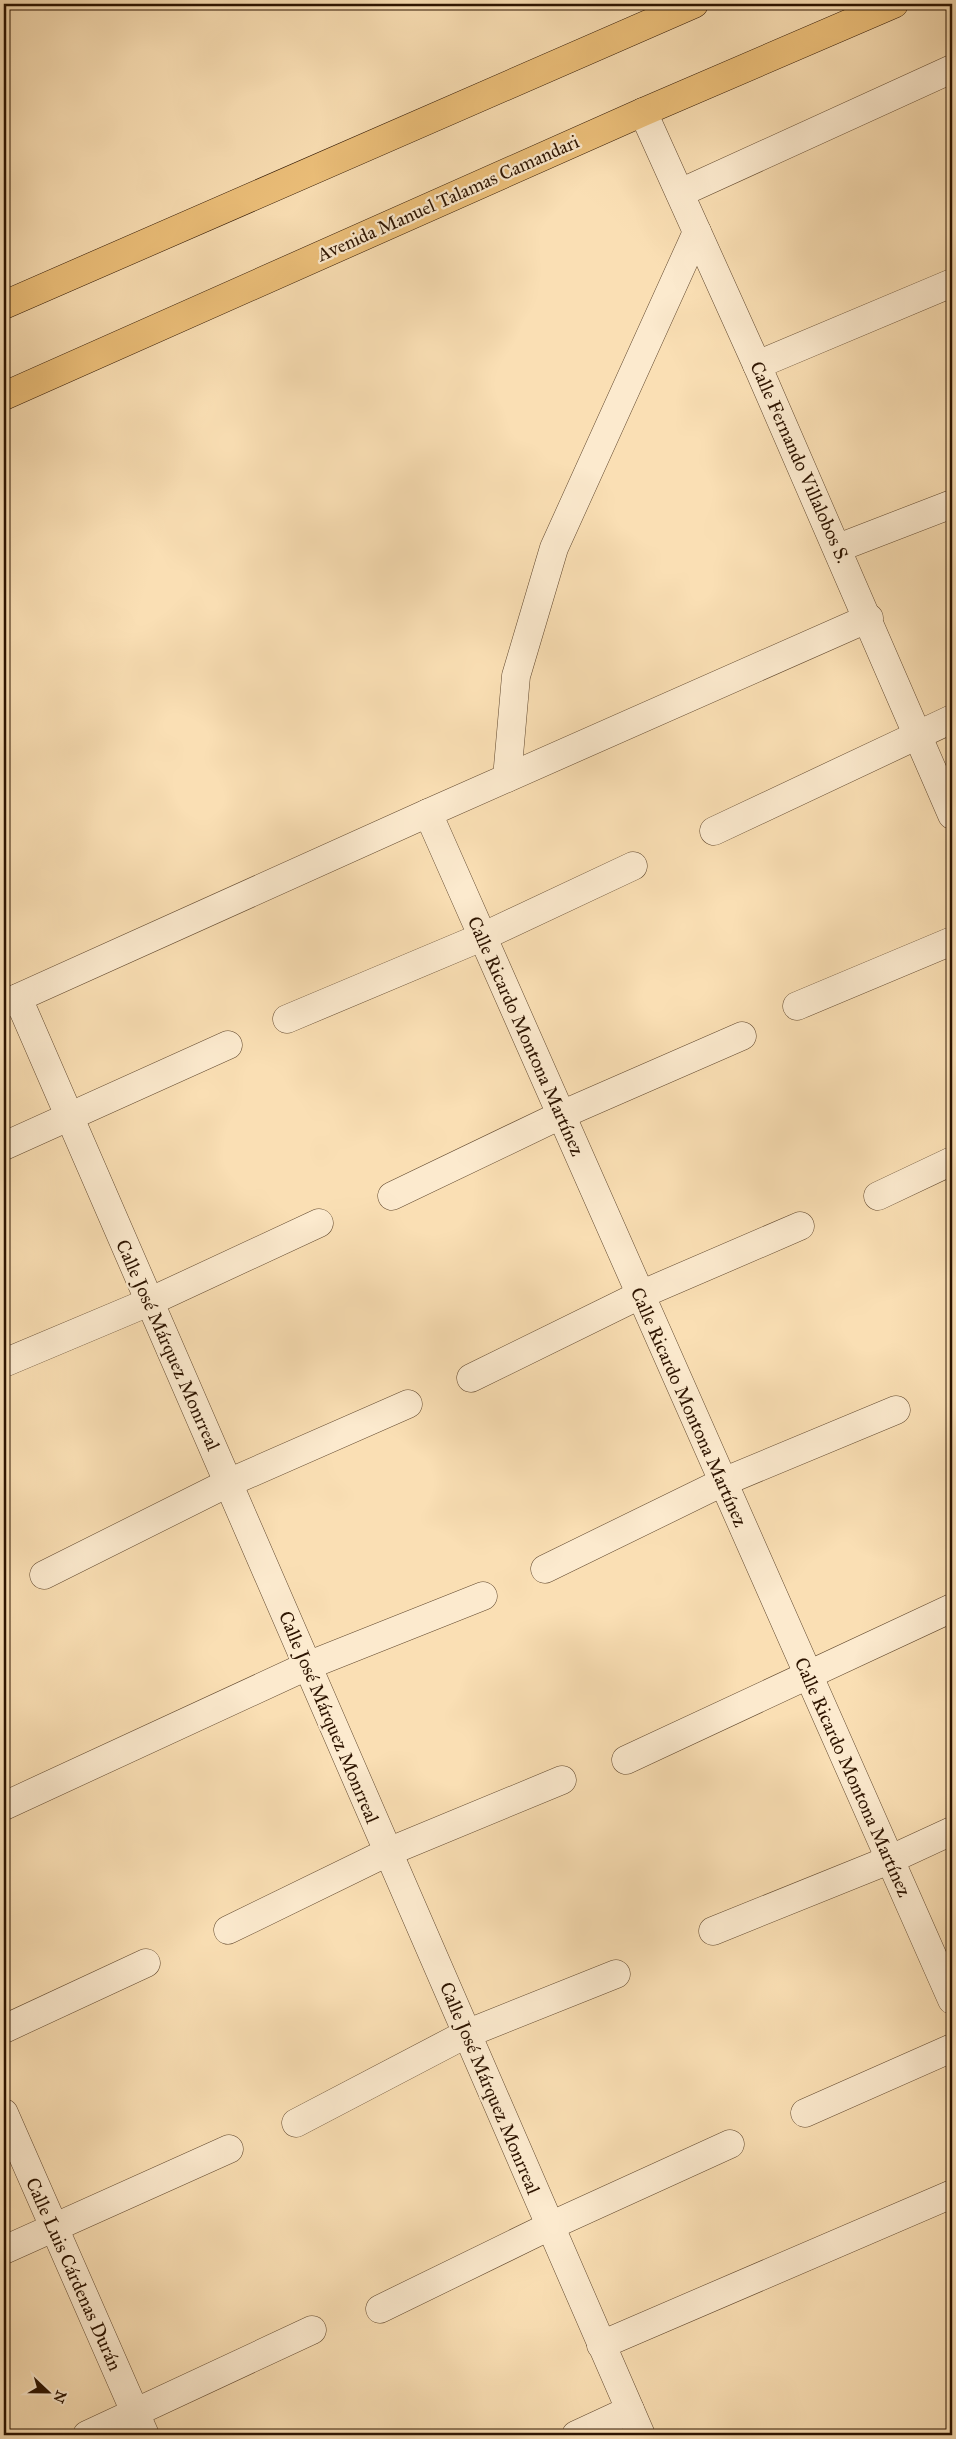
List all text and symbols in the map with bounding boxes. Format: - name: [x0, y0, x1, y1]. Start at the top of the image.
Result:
- street label: Avenida Manuel Talamas Camandari: [313, 130, 582, 267]
- street label: Calle Fernando Villalobos S.: [745, 358, 855, 566]
- street label: Calle Ricardo Montona Martínez: [463, 913, 589, 1160]
- street label: Calle José Márquez Monrreal: [110, 1236, 225, 1455]
- street label: Calle Ricardo Montona Martínez: [626, 1284, 752, 1531]
- street label: Calle José Márquez Monrreal: [273, 1607, 385, 1828]
- street label: Calle Ricardo Montona Martínez: [790, 1654, 916, 1901]
- street label: Calle José Márquez Monrreal: [434, 1978, 546, 2199]
- street label: Calle Luis Cárdenas Durán: [21, 2174, 127, 2374]
- north arrow: [22, 2366, 72, 2416]
- text: N: [49, 2388, 70, 2405]

